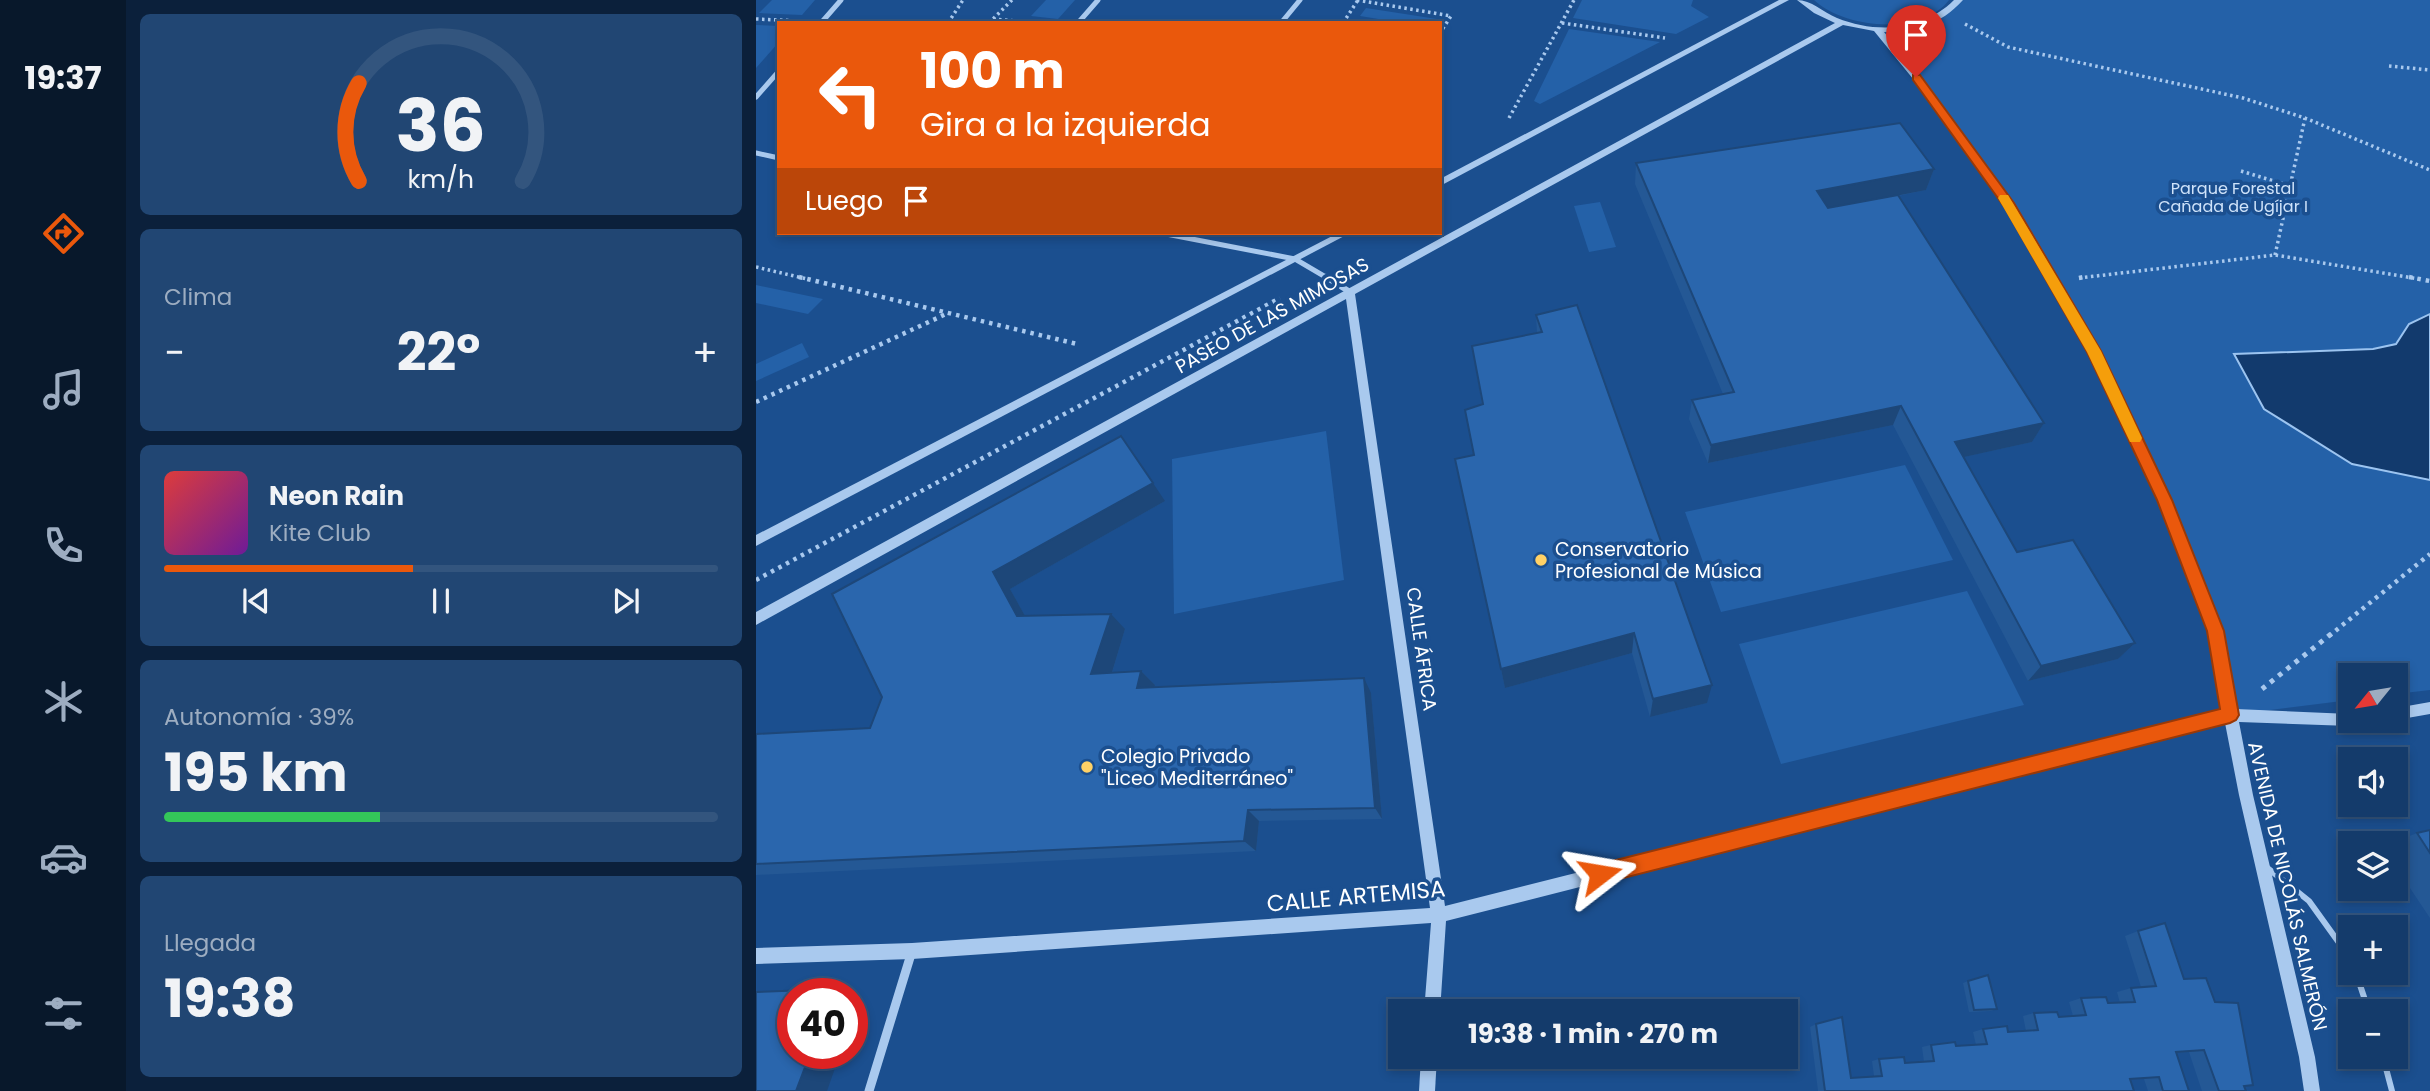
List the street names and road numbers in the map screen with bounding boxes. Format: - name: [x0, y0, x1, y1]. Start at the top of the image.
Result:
- street label: PASEO DE LAS MIMOSAS: [1171, 251, 1374, 380]
- street label: CALLE ÁFRICA: [1399, 585, 1444, 713]
- street label: AVENIDA DE NICOLÁS SALMERÓN: [2241, 739, 2334, 1033]
- street label: CALLE ARTEMISA: [1265, 872, 1447, 920]

